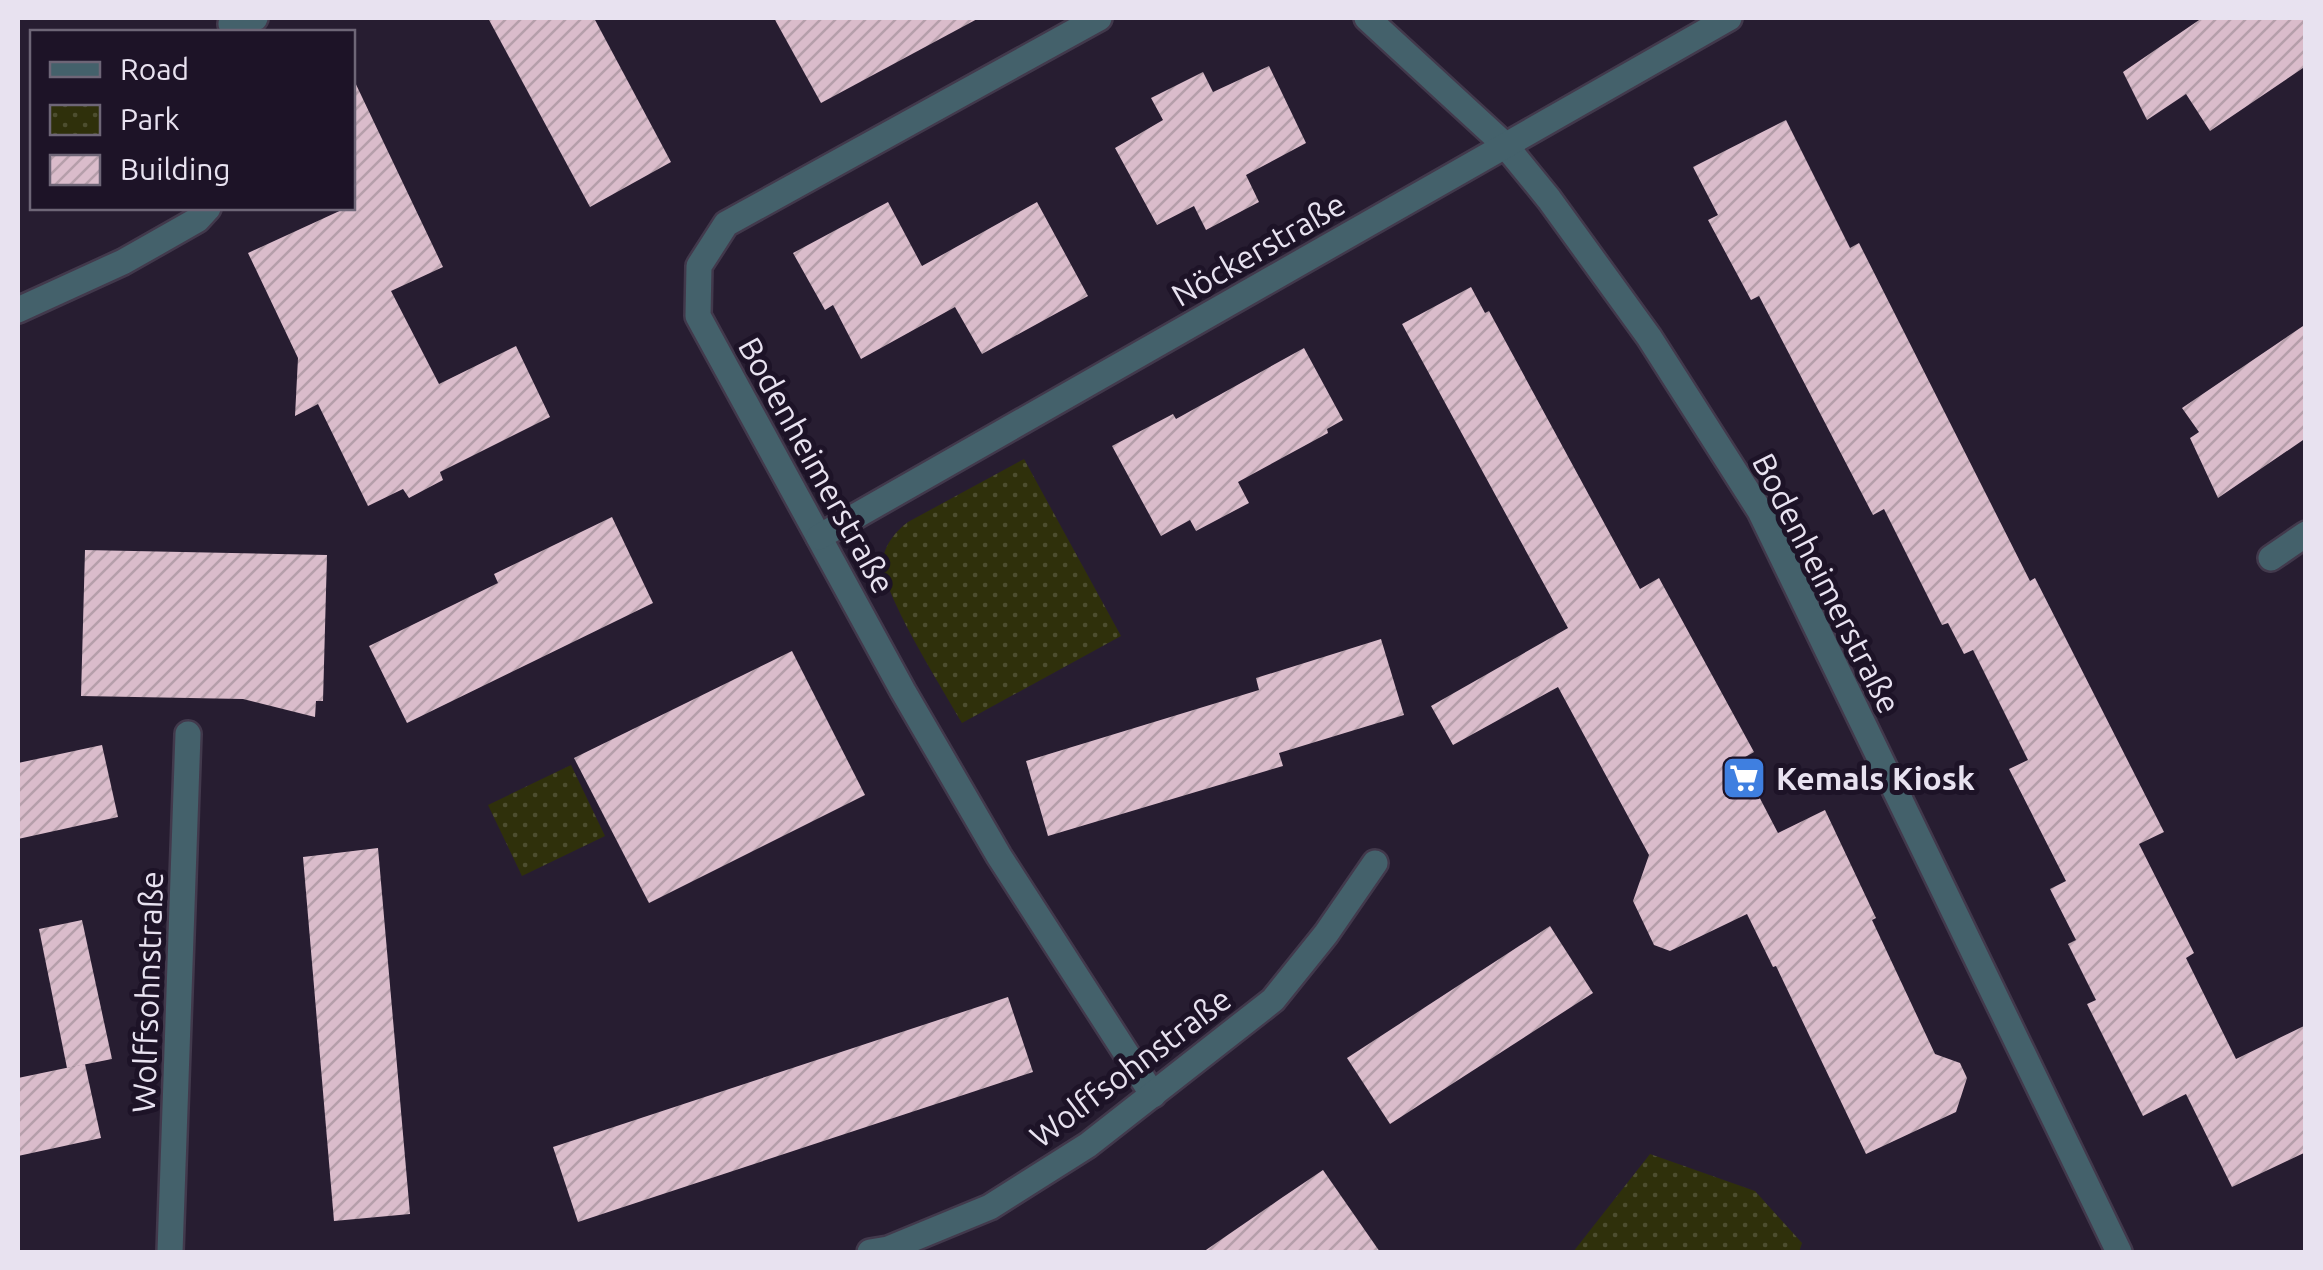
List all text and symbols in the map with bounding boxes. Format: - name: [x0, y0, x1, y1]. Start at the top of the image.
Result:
- legend: [30, 30, 355, 210]
- text: Road: [120, 52, 189, 86]
- text: Park: [120, 102, 180, 136]
- text: Building: [120, 152, 231, 186]
- street label: Nöckerstraße: [1165, 185, 1351, 313]
- street label: Bodenheimerstraße: [732, 331, 902, 599]
- street label: Bodenheimerstraße: [1746, 447, 1908, 719]
- supermarket icon: Kemals Kiosk: [1721, 755, 1767, 801]
- place label: Kemals Kiosk: [1776, 760, 1975, 796]
- street label: Wolffsohnstraße: [125, 871, 169, 1113]
- street label: Wolffsohnstraße: [1023, 980, 1237, 1154]

